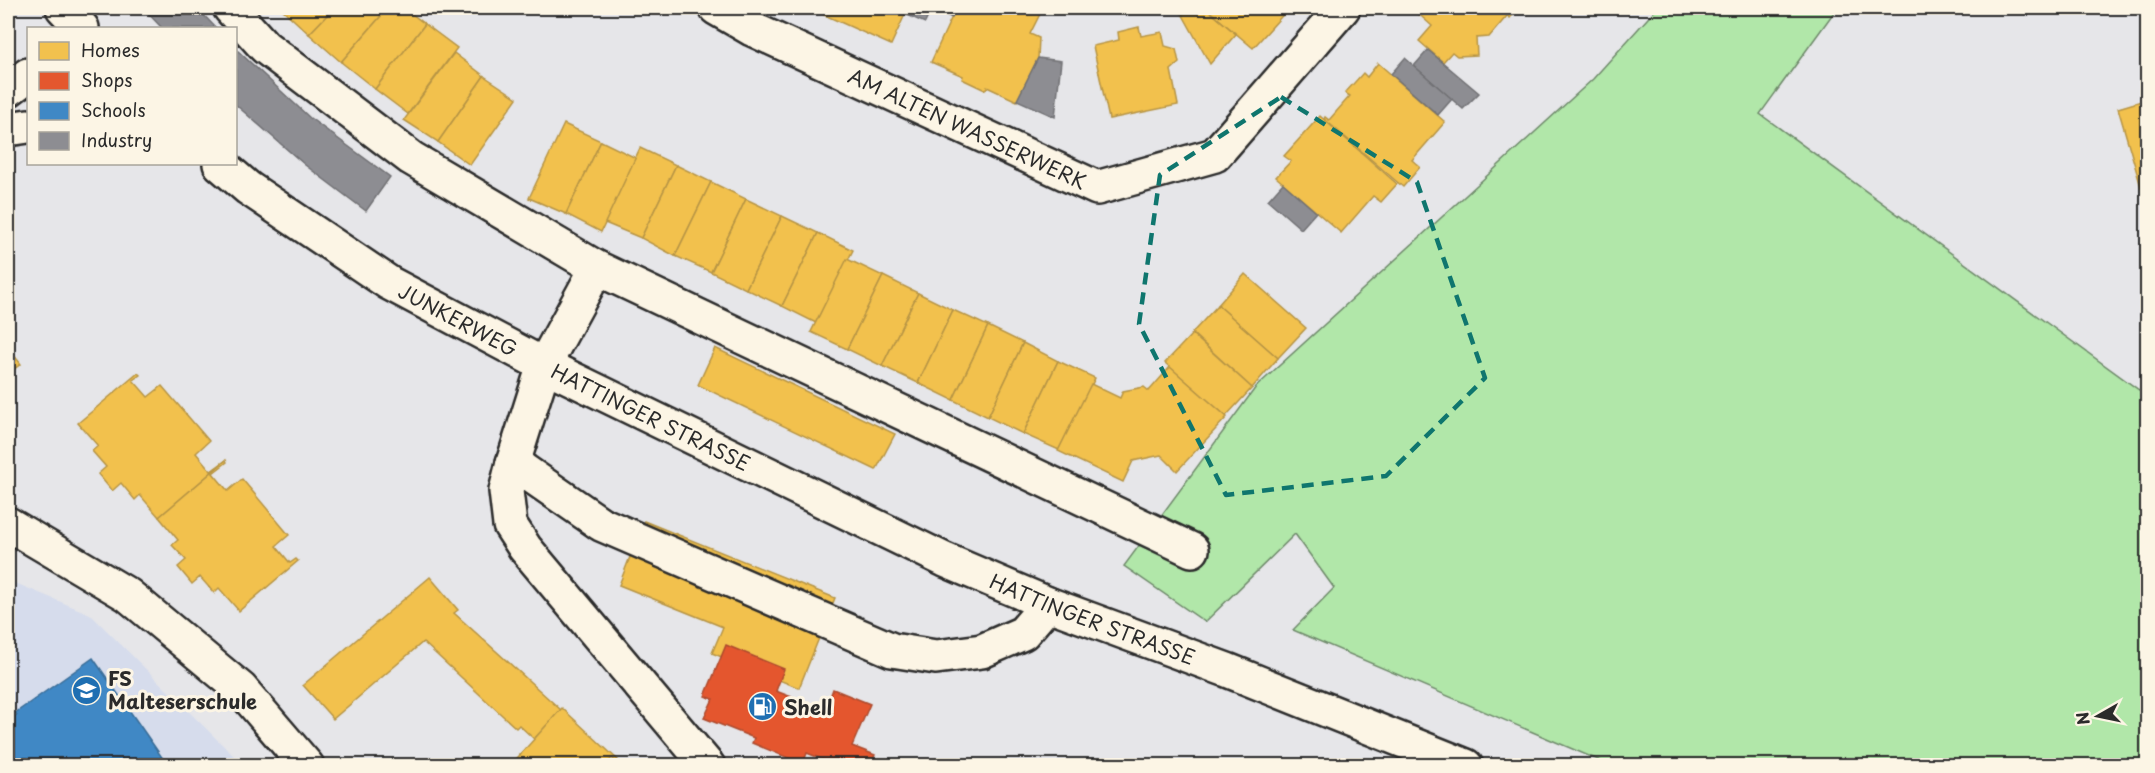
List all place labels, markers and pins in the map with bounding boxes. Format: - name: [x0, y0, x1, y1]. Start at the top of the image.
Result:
- place label: FS Malteserschule: [108, 663, 257, 716]
- school or university icon: FS Malteserschule: [71, 674, 103, 706]
- fuel station icon: Shell: [747, 691, 779, 723]
- place label: Shell: [784, 692, 832, 722]

